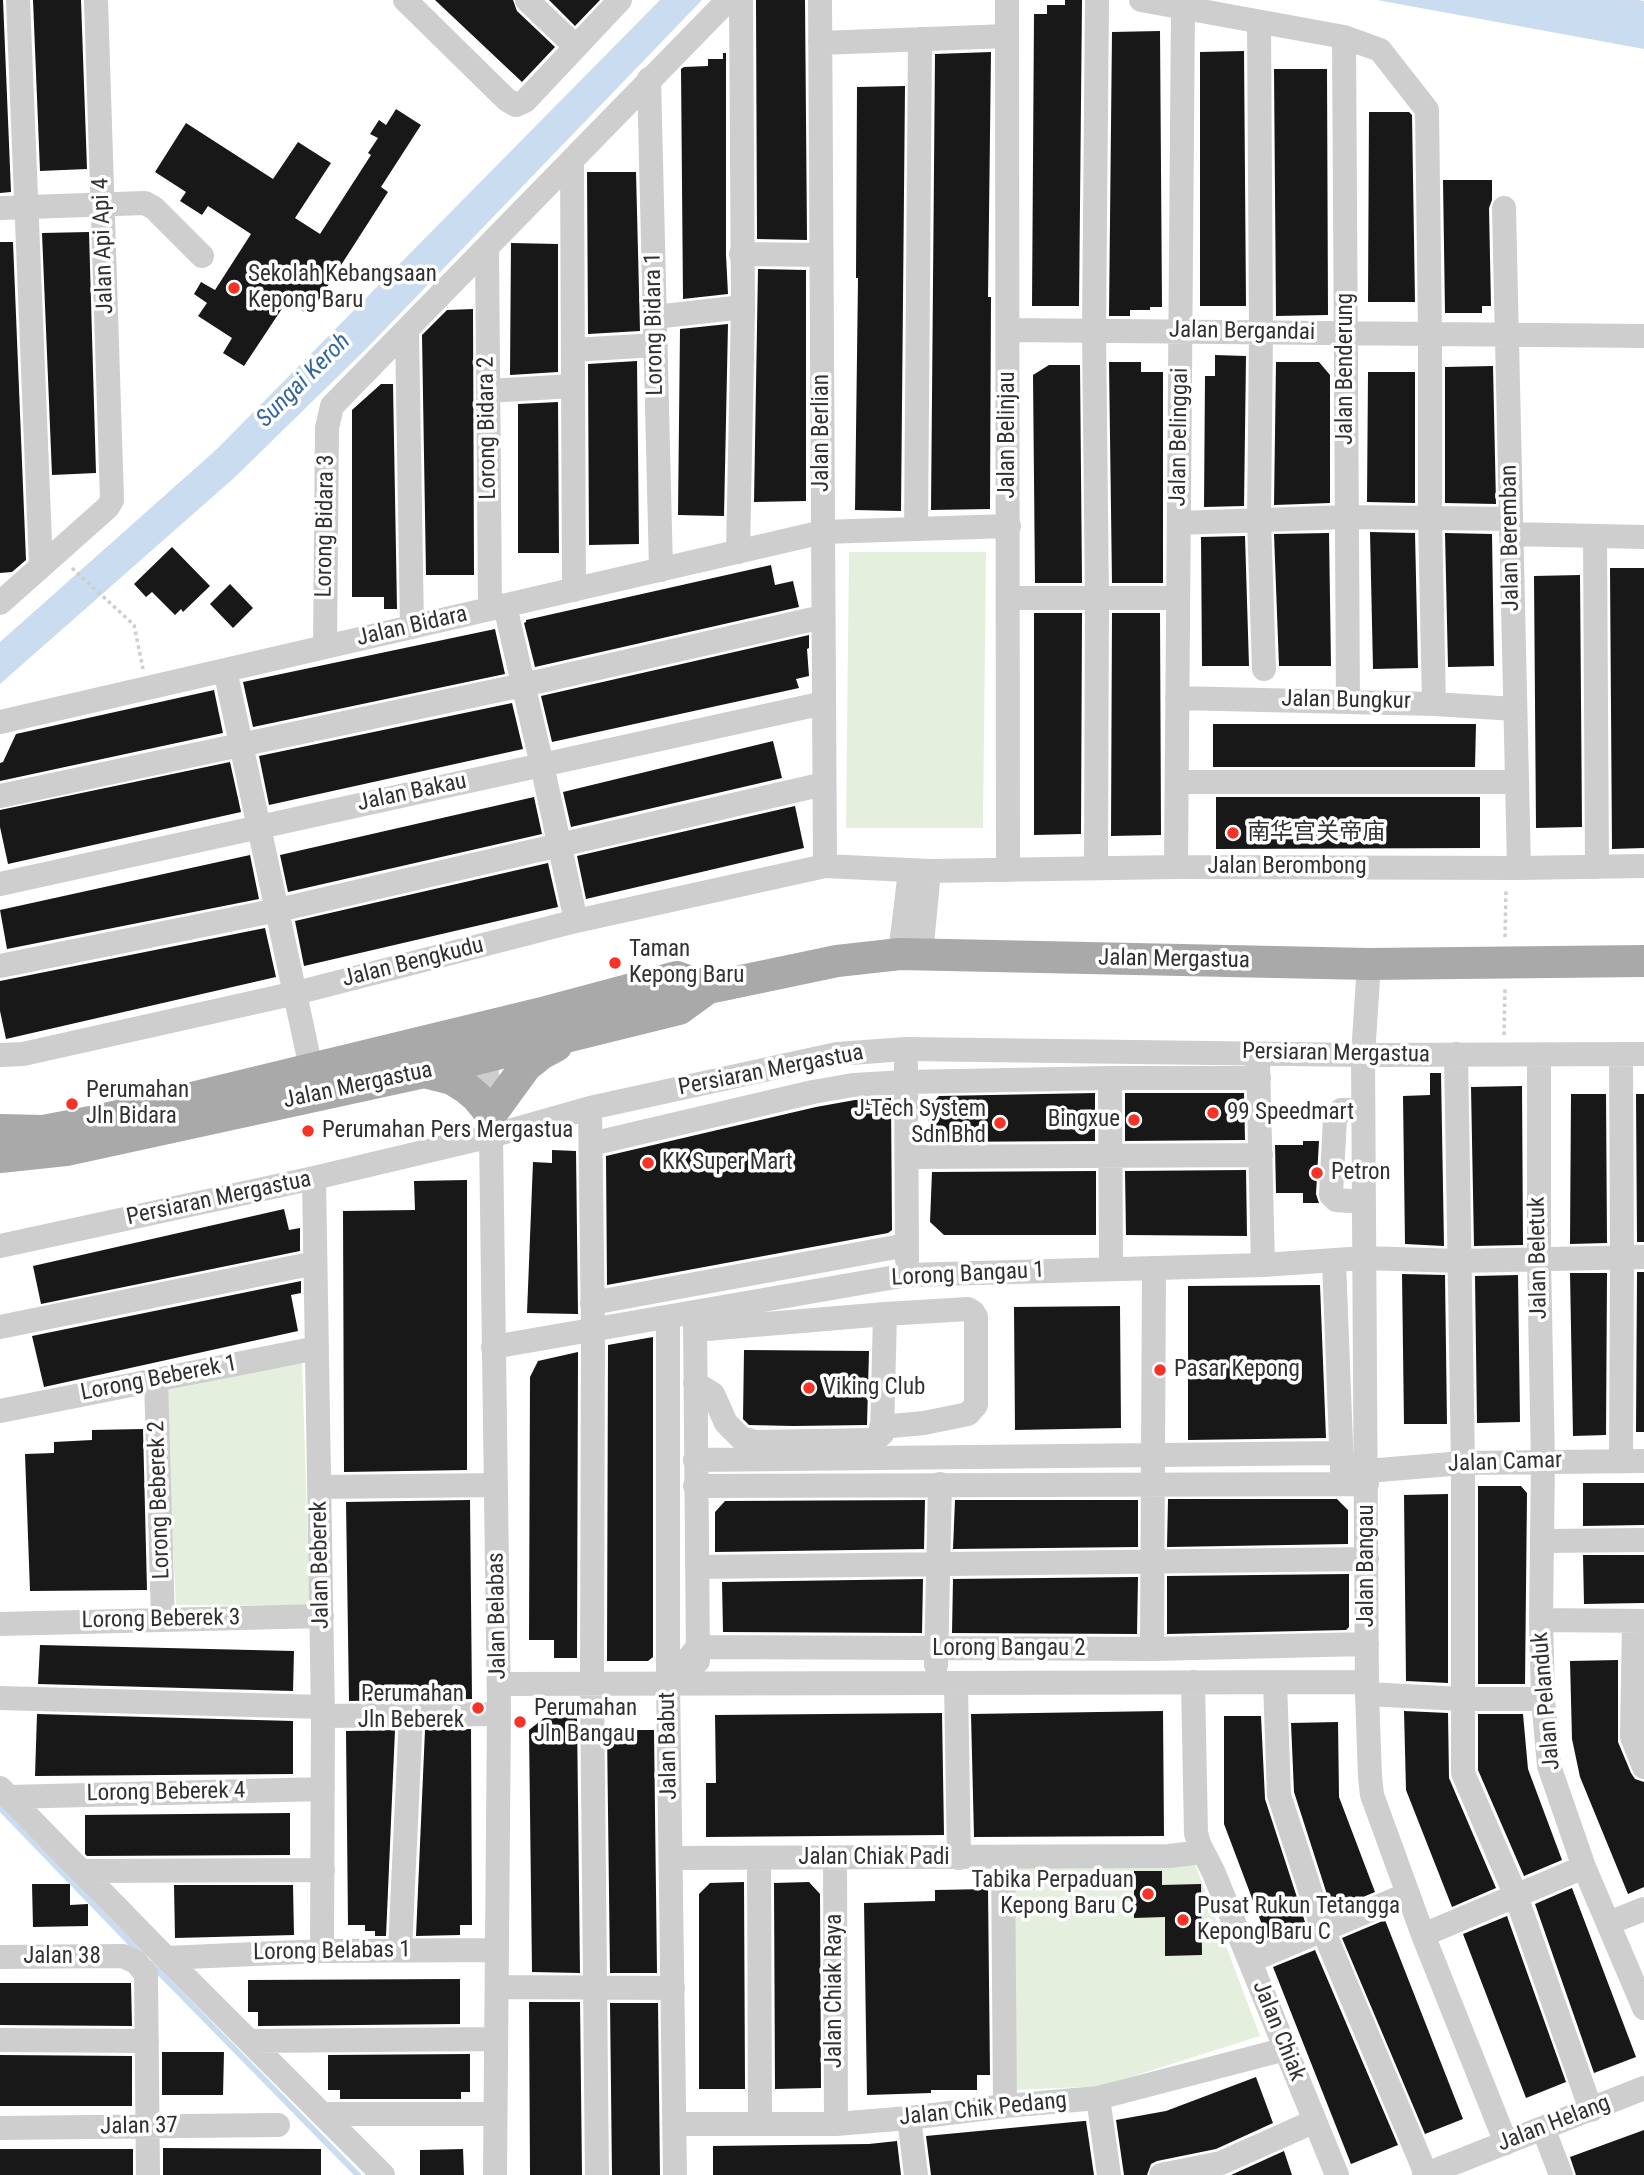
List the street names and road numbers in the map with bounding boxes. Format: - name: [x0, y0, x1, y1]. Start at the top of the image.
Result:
- street label: Jalan Api Api 4: [88, 177, 120, 315]
- street label: Lorong Bidara 1: [640, 252, 670, 396]
- street label: Jalan Benderung: [1332, 293, 1360, 445]
- street label: Jalan Bergandai: [1169, 317, 1315, 347]
- street label: Lorong Bidara 2: [473, 356, 503, 500]
- street label: Jalan Belinggai: [1165, 367, 1195, 507]
- street label: Jalan Belinjau: [994, 371, 1022, 499]
- street label: Jalan Berlian: [808, 374, 836, 492]
- street label: Lorong Bidara 3: [311, 454, 341, 598]
- street label: Jalan Beremban: [1496, 464, 1526, 612]
- street label: Jalan Bidara: [354, 601, 470, 653]
- street label: Jalan Bungkur: [1281, 686, 1411, 716]
- street label: Jalan Bakau: [355, 768, 469, 818]
- street label: Jalan Berombong: [1207, 853, 1367, 881]
- street label: Jalan Bengkudu: [339, 932, 487, 994]
- street label: Jalan Mergastua: [1098, 945, 1250, 975]
- street label: Persiaran Mergastua: [1242, 1039, 1430, 1069]
- street label: Persiaran Mergastua: [676, 1040, 866, 1102]
- street label: Jalan Mergastua: [281, 1057, 435, 1115]
- street label: Persiaran Mergastua: [124, 1166, 314, 1232]
- street label: Jalan Beletuk: [1524, 1197, 1554, 1319]
- street label: Lorong Bangau 1: [891, 1257, 1045, 1293]
- street label: Lorong Beberek 1: [79, 1350, 239, 1408]
- street label: Lorong Beberek 2: [143, 1420, 177, 1580]
- street label: Jalan Camar: [1447, 1447, 1563, 1479]
- street label: Jalan Beberek: [306, 1501, 336, 1629]
- street label: Jalan Bangau: [1353, 1504, 1381, 1628]
- street label: Jalan Belabas: [483, 1552, 513, 1680]
- street label: Lorong Beberek 3: [81, 1605, 241, 1635]
- street label: Jalan Pelanduk: [1527, 1631, 1567, 1771]
- street label: Lorong Bangau 2: [932, 1635, 1086, 1663]
- street label: Jalan Babut: [654, 1692, 684, 1800]
- street label: Lorong Beberek 4: [86, 1778, 246, 1808]
- street label: Jalan Chiak Padi: [798, 1844, 950, 1872]
- street label: Jalan Chiak Raya: [821, 1914, 849, 2068]
- street label: Lorong Belabas 1: [253, 1937, 411, 1967]
- street label: Jalan 38: [23, 1943, 101, 1971]
- street label: Jalan Chiak: [1245, 1977, 1311, 2085]
- street label: Jalan Chik Pedang: [898, 2087, 1068, 2133]
- street label: Jalan Helang: [1494, 2090, 1614, 2158]
- street label: Jalan 37: [100, 2113, 178, 2141]

